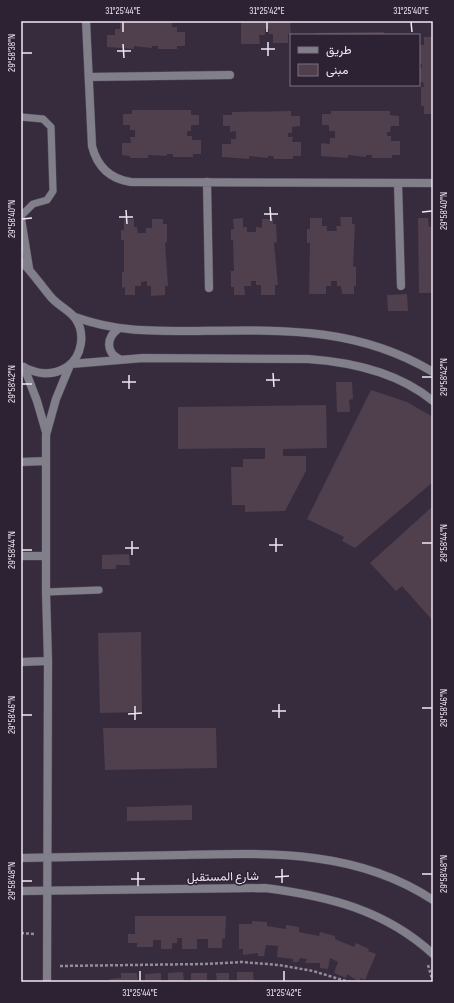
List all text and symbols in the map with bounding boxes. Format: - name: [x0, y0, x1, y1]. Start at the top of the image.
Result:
- text: 31°25'44"E: [105, 5, 141, 17]
- text: 31°25'42"E: [249, 5, 285, 17]
- text: 31°25'40"E: [393, 5, 429, 17]
- text: 29°58'38"N: [6, 34, 18, 72]
- legend: [290, 34, 420, 86]
- text: طريق: [326, 43, 352, 58]
- text: مبنى: [326, 63, 348, 78]
- text: 29°58'40"N: [438, 192, 450, 230]
- text: 29°58'40"N: [6, 200, 18, 238]
- text: 29°58'42"N: [438, 358, 450, 396]
- text: 29°58'42"N: [6, 365, 18, 403]
- text: 29°58'44"N: [438, 524, 450, 562]
- text: 29°58'44"N: [6, 531, 18, 569]
- text: 29°58'46"N: [438, 689, 450, 727]
- text: 29°58'46"N: [6, 696, 18, 734]
- text: 29°58'48"N: [438, 855, 450, 893]
- text: 29°58'48"N: [6, 862, 18, 900]
- street label: شارع المستقبل: [187, 869, 259, 886]
- text: 31°25'44"E: [122, 987, 158, 999]
- text: 31°25'42"E: [266, 987, 302, 999]

